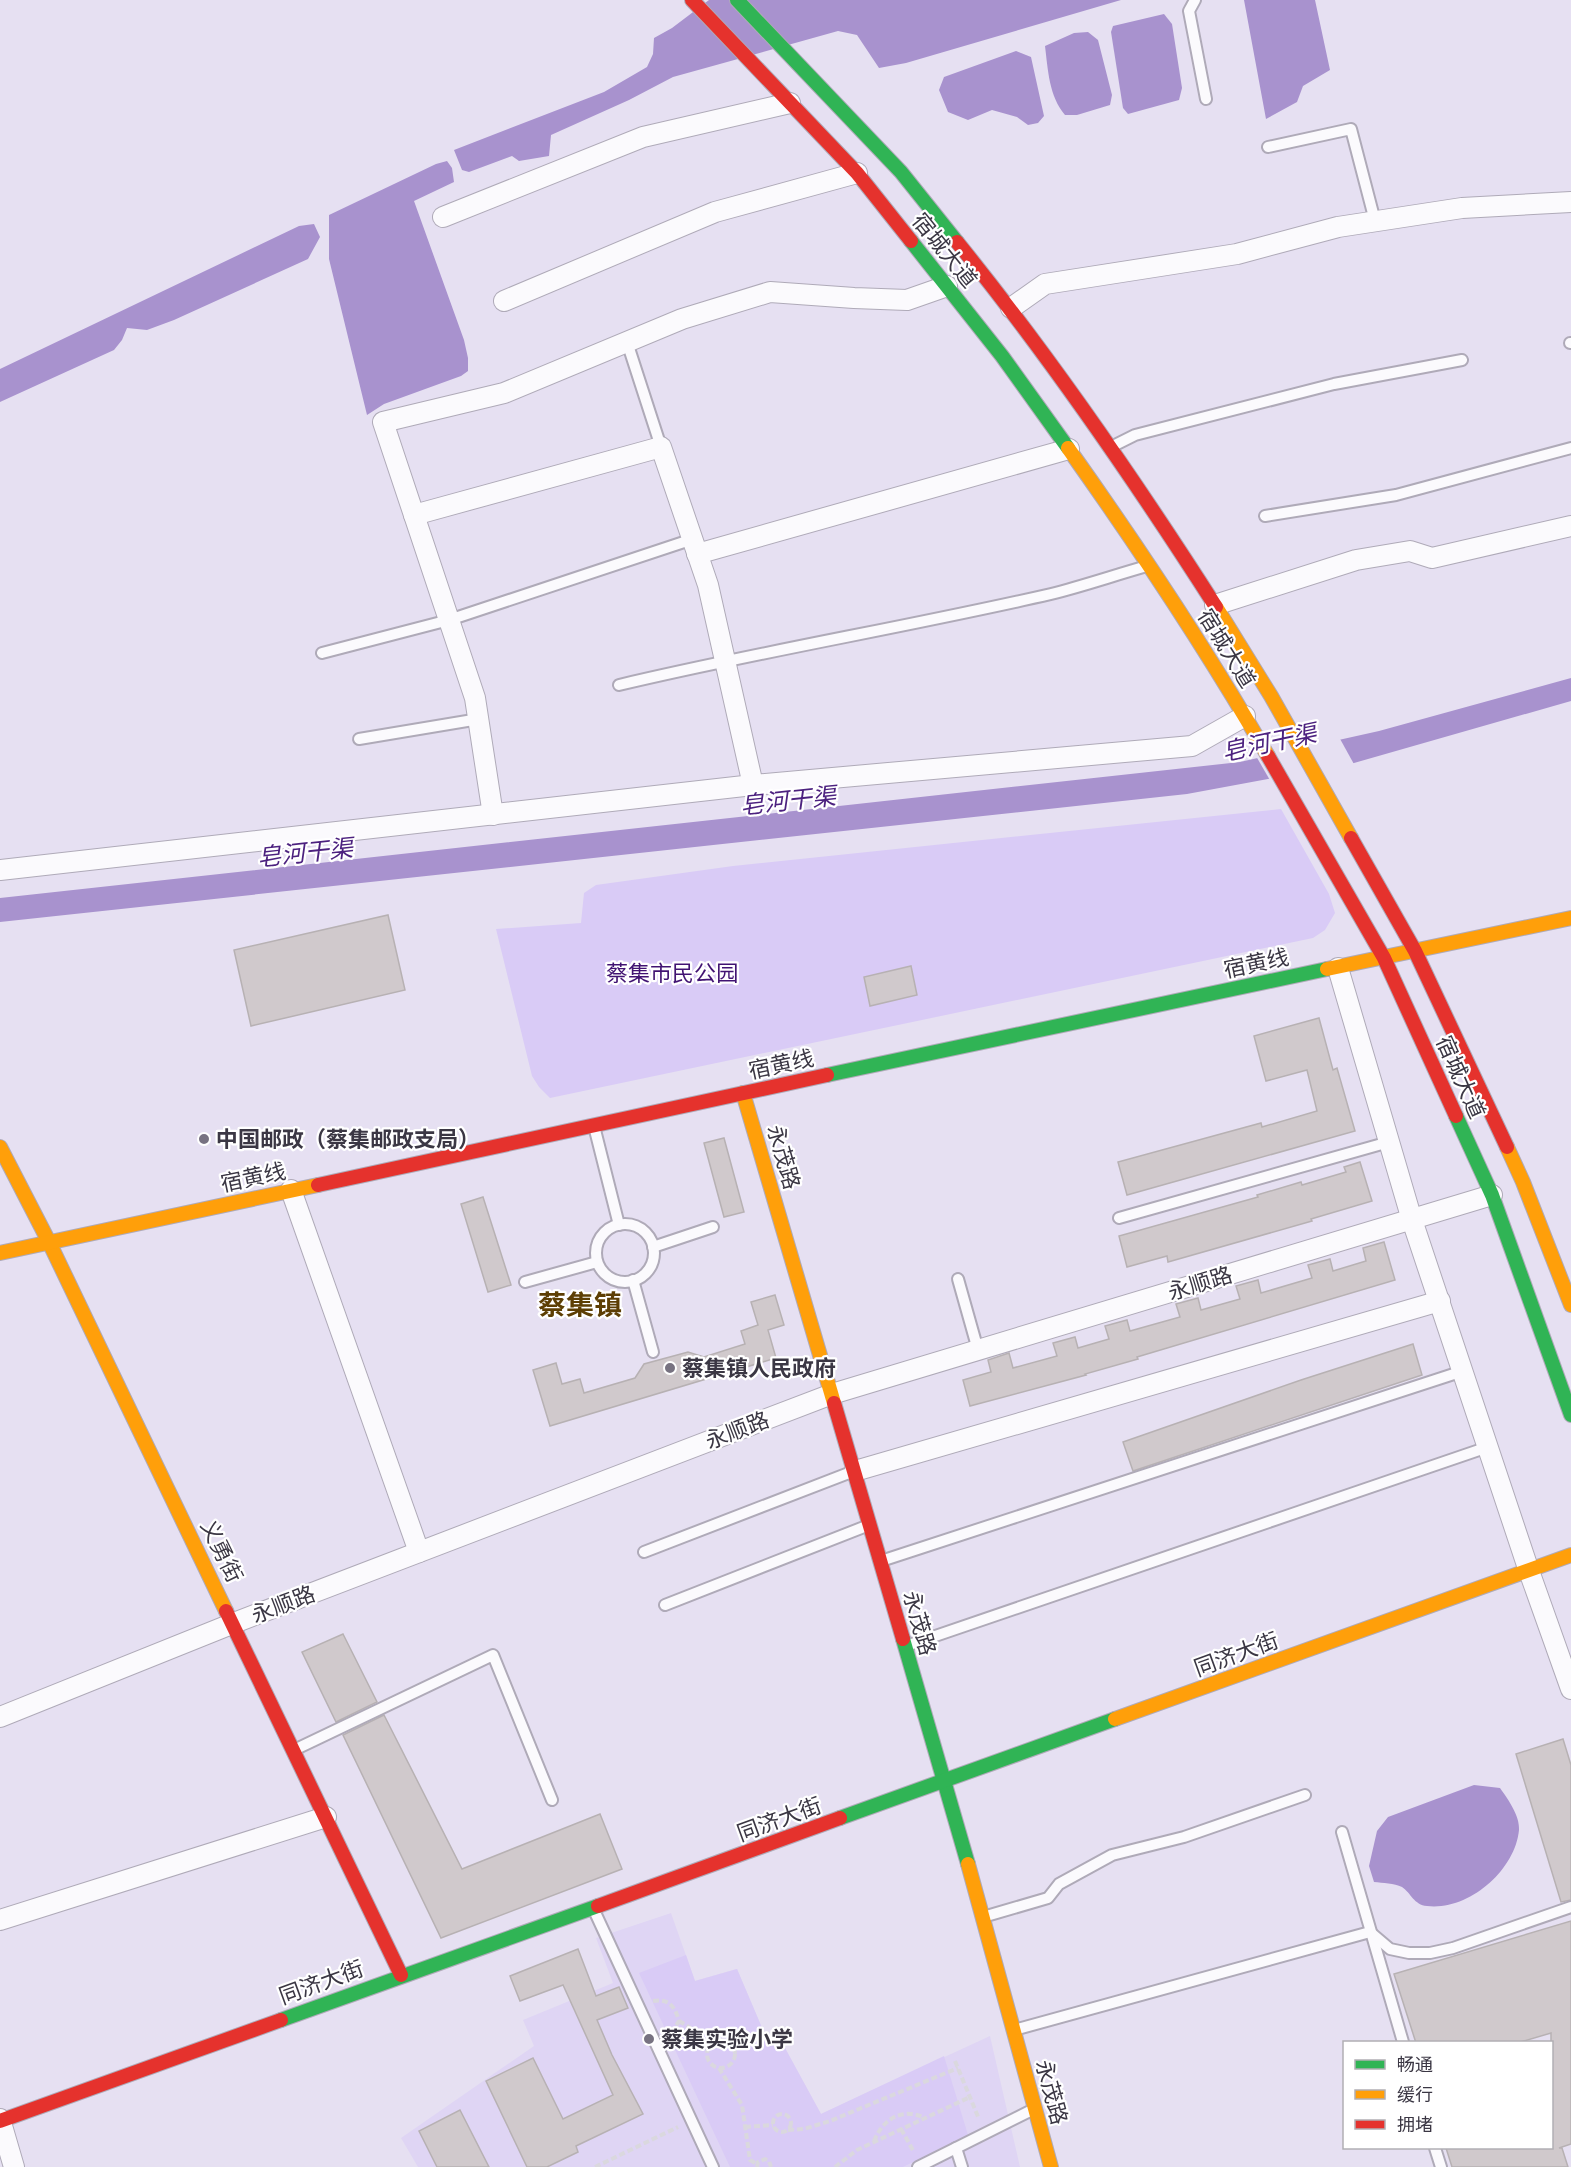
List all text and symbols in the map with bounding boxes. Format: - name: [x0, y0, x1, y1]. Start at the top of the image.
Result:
- street label: 宿城大道: [906, 208, 983, 293]
- street label: 宿城大道: [1192, 604, 1261, 693]
- water label: 皂河干渠: [1219, 718, 1322, 768]
- water label: 皂河干渠: [739, 781, 840, 821]
- water label: 皂河干渠: [256, 833, 357, 873]
- street label: 宿黄线: [1221, 943, 1291, 984]
- park label: 蔡集市民公园: [606, 960, 738, 987]
- street label: 宿城大道: [1430, 1032, 1491, 1123]
- street label: 宿黄线: [746, 1044, 816, 1085]
- street label: 永茂路: [761, 1122, 806, 1193]
- place label: 中国邮政（蔡集邮政支局）: [216, 1126, 480, 1153]
- marker: 中国邮政（蔡集邮政支局）: [197, 1132, 211, 1146]
- street label: 宿黄线: [218, 1157, 288, 1198]
- street label: 永顺路: [1165, 1261, 1236, 1306]
- district label: 蔡集镇: [538, 1289, 622, 1323]
- place label: 蔡集镇人民政府: [682, 1355, 836, 1382]
- marker: 蔡集镇人民政府: [663, 1361, 677, 1375]
- street label: 永顺路: [702, 1406, 773, 1455]
- street label: 义勇街: [195, 1516, 248, 1587]
- street label: 永顺路: [248, 1580, 319, 1629]
- street label: 永茂路: [897, 1588, 942, 1659]
- street label: 同济大街: [1190, 1627, 1282, 1682]
- street label: 同济大街: [733, 1792, 825, 1847]
- street label: 同济大街: [275, 1955, 367, 2010]
- place label: 蔡集实验小学: [661, 2026, 793, 2053]
- marker: 蔡集实验小学: [642, 2032, 656, 2046]
- legend: [1343, 2041, 1553, 2149]
- text: 畅通: [1397, 2054, 1433, 2076]
- street label: 永茂路: [1030, 2057, 1073, 2128]
- text: 缓行: [1397, 2084, 1433, 2106]
- text: 拥堵: [1397, 2114, 1433, 2136]

